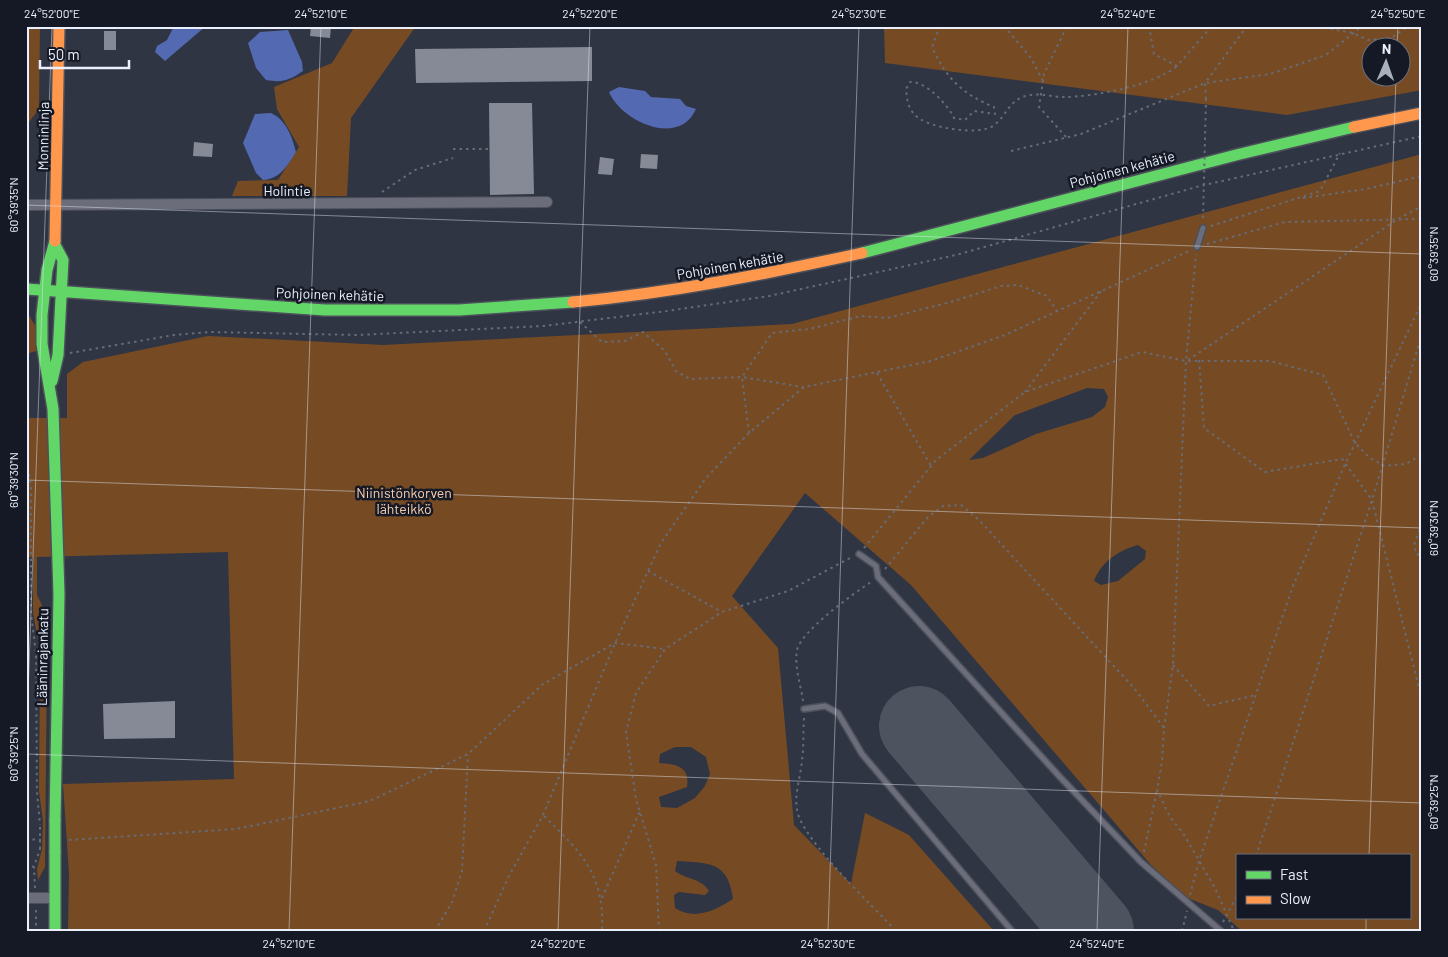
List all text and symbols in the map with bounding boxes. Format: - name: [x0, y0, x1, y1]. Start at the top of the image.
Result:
- text: 24°52'00"E: [24, 6, 80, 20]
- text: 24°52'10"E: [294, 6, 348, 20]
- text: 24°52'20"E: [562, 6, 618, 20]
- text: 24°52'30"E: [831, 6, 887, 20]
- text: 24°52'40"E: [1100, 6, 1156, 20]
- text: 24°52'50"E: [1370, 6, 1426, 20]
- scale bar: [40, 38, 129, 70]
- north arrow: [1360, 38, 1410, 88]
- text: N: [1382, 40, 1391, 57]
- text: 50 m: [48, 45, 80, 63]
- street label: Monninlinja: [34, 101, 52, 171]
- street label: Pohjoinen kehätie: [1068, 147, 1176, 191]
- text: 60°39'35"N: [6, 177, 20, 233]
- street label: Holintie: [263, 182, 311, 199]
- text: 60°39'35"N: [1426, 226, 1440, 282]
- street label: Pohjoinen kehätie: [675, 247, 785, 283]
- street label: Pohjoinen kehätie: [276, 284, 384, 304]
- text: 60°39'30"N: [6, 452, 20, 508]
- park label: Niinistönkorven lähteikkö: [356, 484, 452, 517]
- text: 60°39'30"N: [1426, 500, 1440, 556]
- street label: Lääninrajankatu: [33, 608, 51, 706]
- text: 60°39'25"N: [6, 726, 20, 782]
- text: 60°39'25"N: [1426, 774, 1440, 830]
- legend: [1236, 854, 1410, 920]
- text: Fast: [1280, 865, 1308, 883]
- text: Slow: [1280, 889, 1311, 907]
- text: 24°52'10"E: [262, 936, 316, 950]
- text: 24°52'20"E: [530, 936, 586, 950]
- text: 24°52'30"E: [800, 936, 856, 950]
- text: 24°52'40"E: [1069, 936, 1125, 950]

